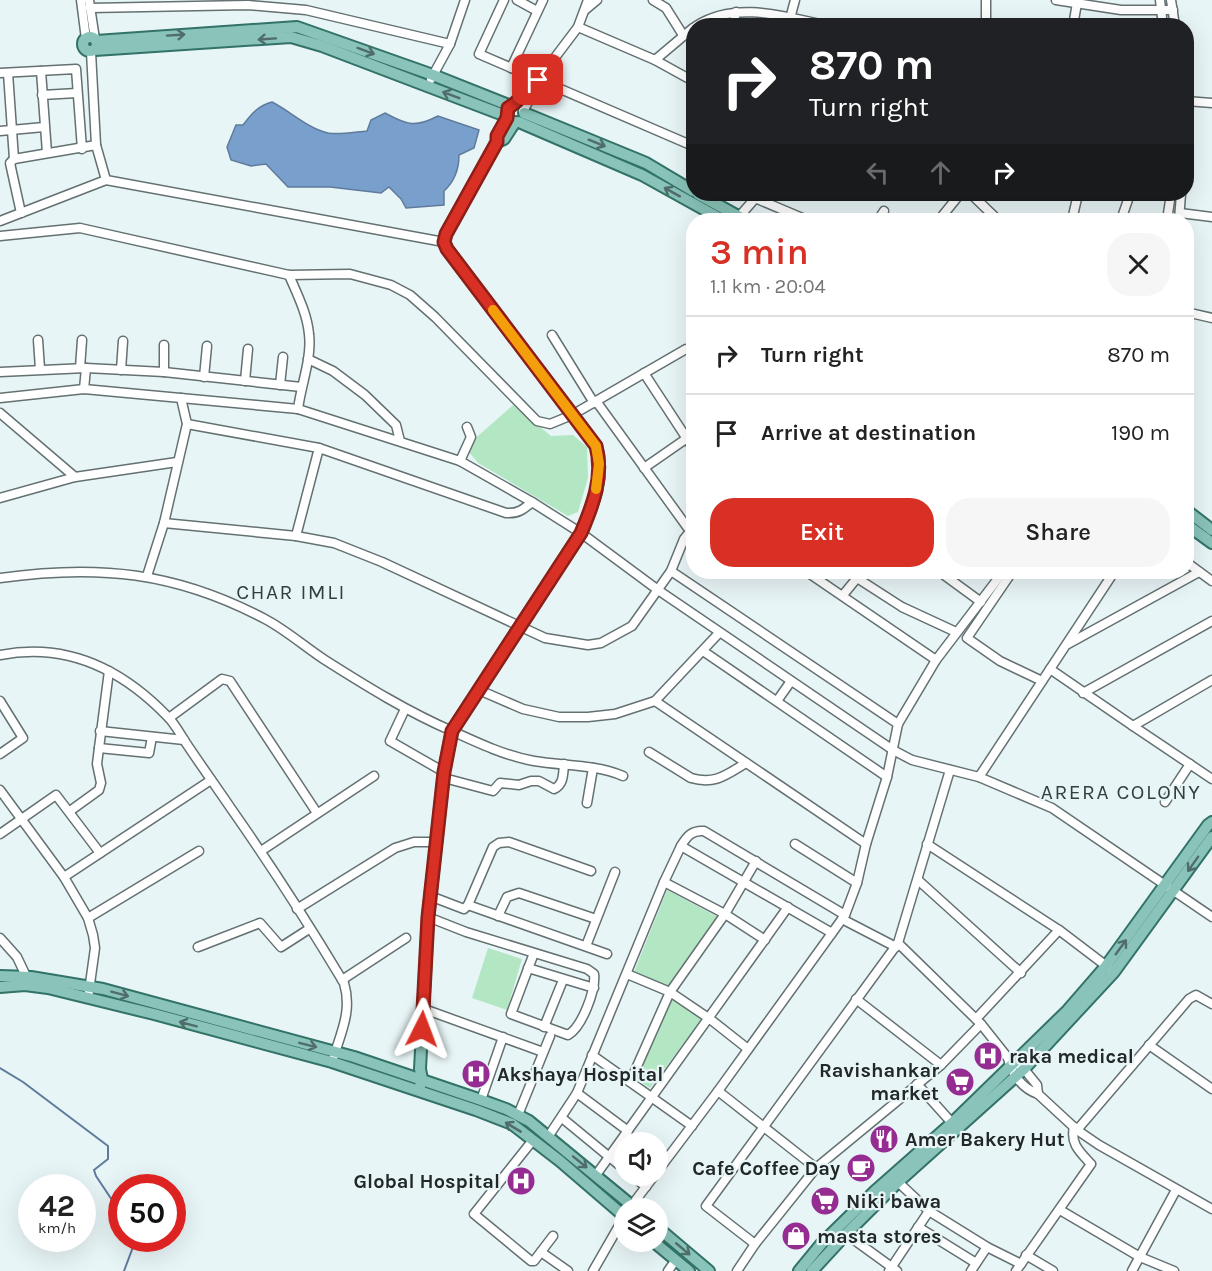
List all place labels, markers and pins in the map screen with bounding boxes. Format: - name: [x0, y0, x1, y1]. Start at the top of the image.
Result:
- pin: [512, 54, 563, 105]
- hospital icon: raka medical: [972, 1040, 1004, 1072]
- place label: raka medical: [1009, 1045, 1134, 1068]
- hospital icon: Akshaya Hospital: [460, 1058, 492, 1090]
- place label: Ravishankar market: [819, 1059, 939, 1105]
- place label: Akshaya Hospital: [497, 1063, 663, 1086]
- supermarket icon: Ravishankar market: [944, 1066, 976, 1098]
- restaurant icon: Amer Bakery Hut: [868, 1123, 900, 1155]
- place label: Amer Bakery Hut: [905, 1128, 1065, 1151]
- cafe icon: Cafe Coffee Day: [845, 1152, 877, 1184]
- place label: Cafe Coffee Day: [692, 1157, 840, 1180]
- hospital icon: Global Hospital: [505, 1165, 537, 1197]
- place label: Global Hospital: [354, 1170, 500, 1193]
- supermarket icon: Niki bawa: [809, 1185, 841, 1217]
- place label: Niki bawa: [846, 1190, 941, 1213]
- shop icon: masta stores: [780, 1220, 812, 1252]
- place label: masta stores: [817, 1225, 942, 1248]

